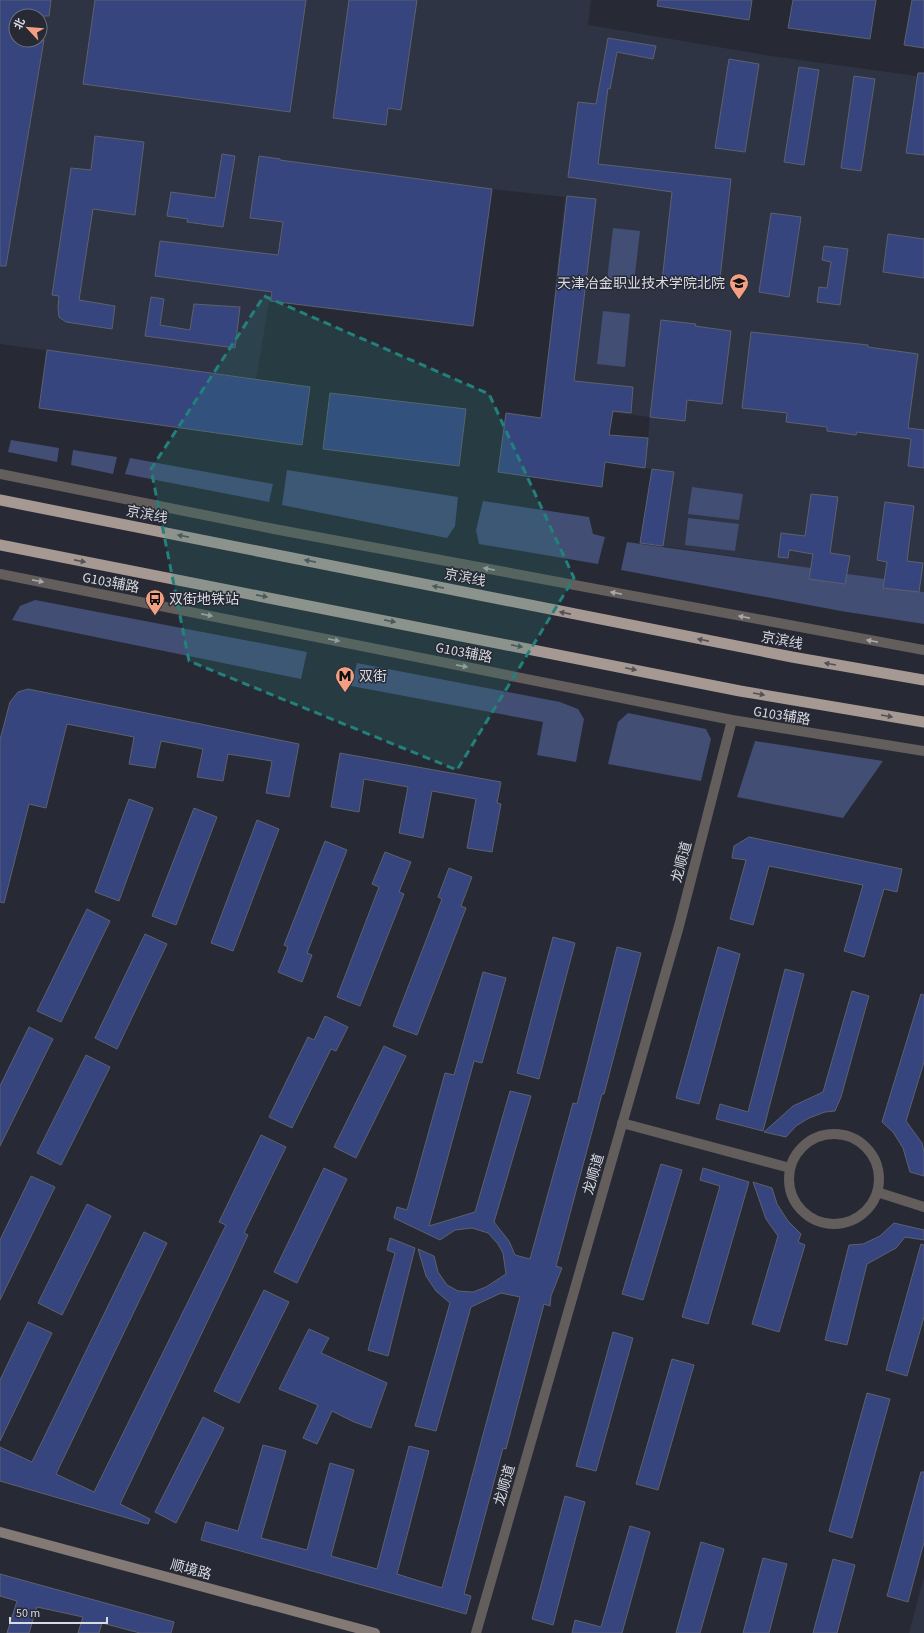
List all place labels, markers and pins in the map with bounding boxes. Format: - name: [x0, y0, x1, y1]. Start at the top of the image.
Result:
- school or university icon: 天津冶金职业技术学院北院: [728, 272, 750, 300]
- place label: 天津冶金职业技术学院北院: [557, 274, 725, 294]
- bus stop icon: 双街地铁站: [144, 588, 166, 616]
- place label: 双街地铁站: [169, 590, 239, 610]
- metro station icon: 双街: [334, 665, 356, 693]
- place label: 双街: [359, 667, 387, 687]

